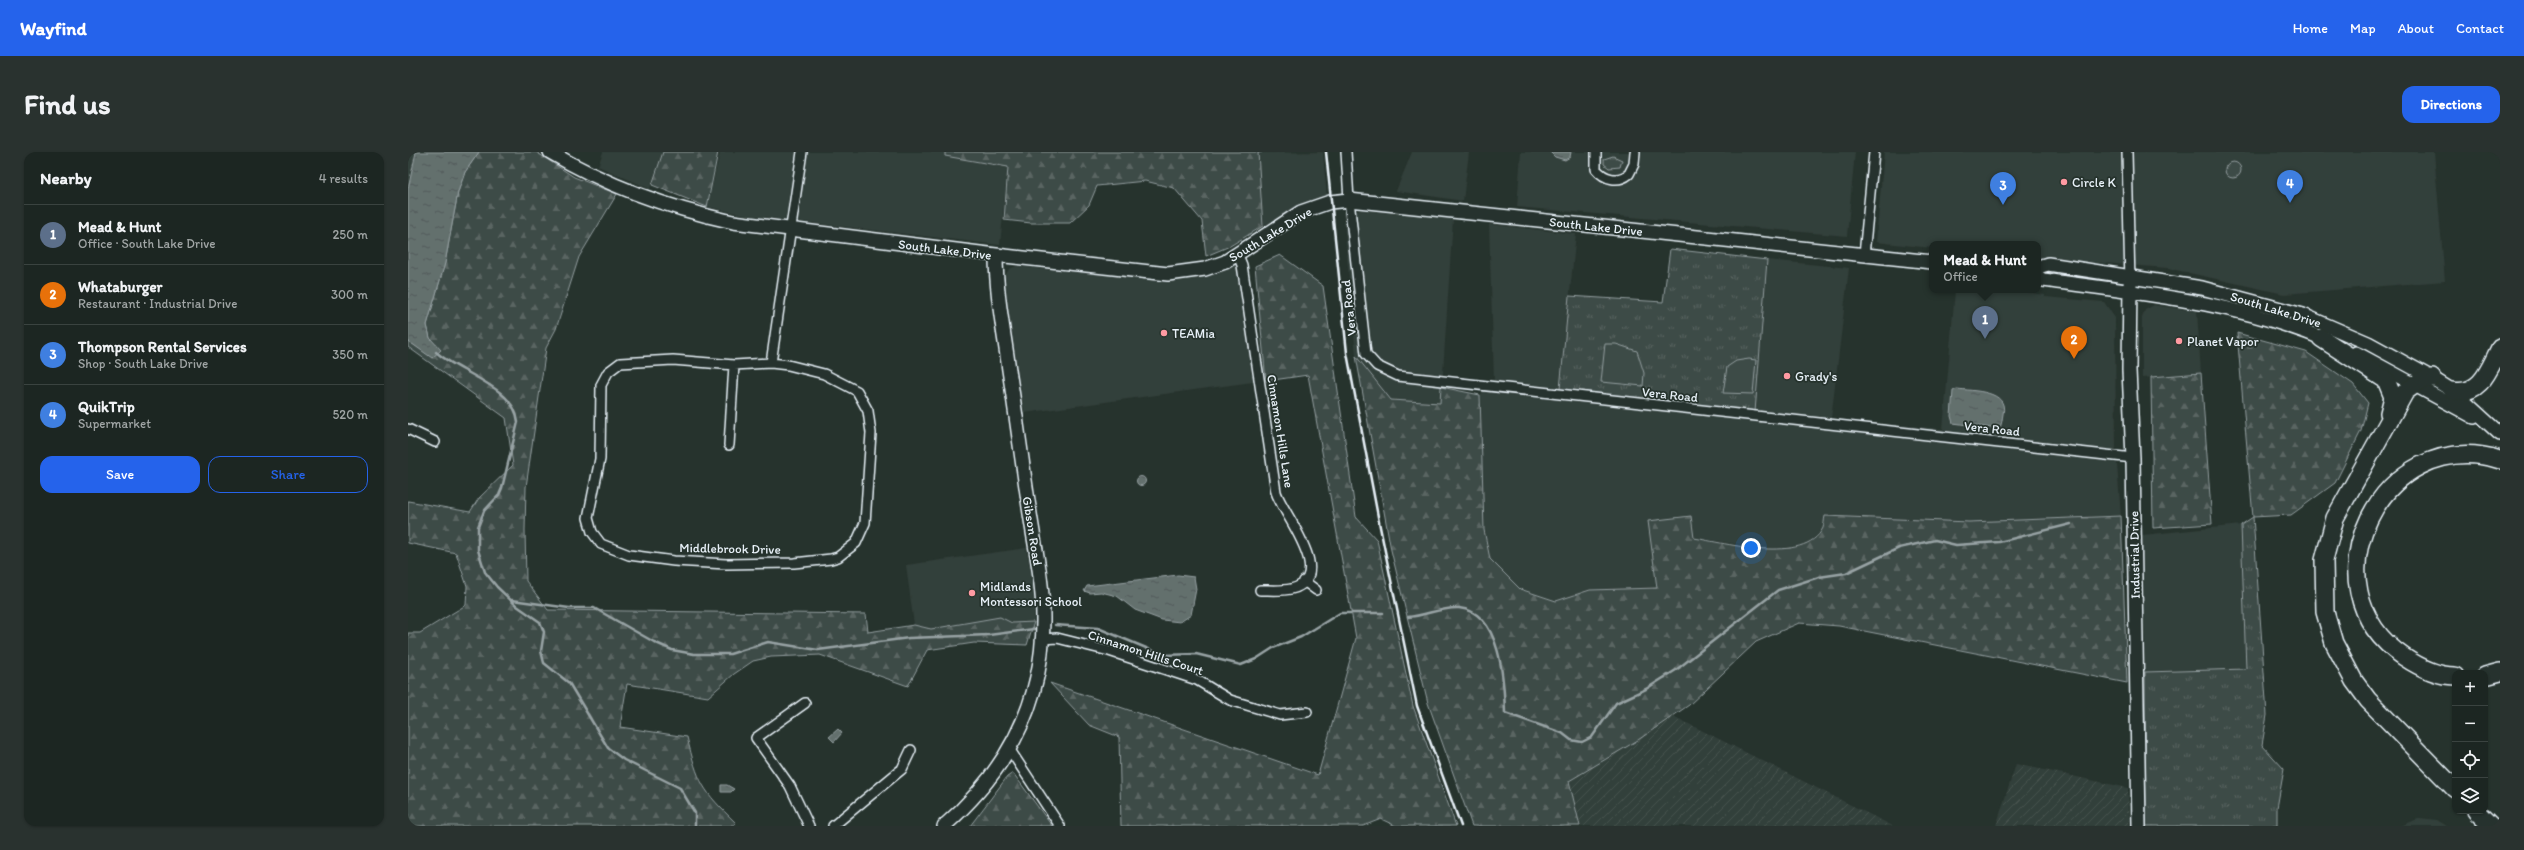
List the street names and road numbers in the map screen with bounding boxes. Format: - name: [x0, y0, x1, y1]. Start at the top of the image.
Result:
- street label: South Lake Drive: [1226, 204, 1314, 265]
- street label: South Lake Drive: [1548, 214, 1643, 239]
- street label: South Lake Drive: [897, 236, 993, 263]
- street label: Vera Road: [1338, 279, 1359, 337]
- street label: South Lake Drive: [2229, 289, 2323, 330]
- street label: Cinnamon Hills Lane: [1264, 373, 1297, 489]
- street label: Vera Road: [1641, 384, 1699, 405]
- street label: Vera Road: [1963, 418, 2021, 439]
- street label: Gibson Road: [1020, 495, 1045, 567]
- street label: Industrial Drive: [2126, 511, 2143, 599]
- street label: Middlebrook Drive: [679, 540, 781, 557]
- street label: Cinnamon Hills Court: [1086, 627, 1206, 678]

